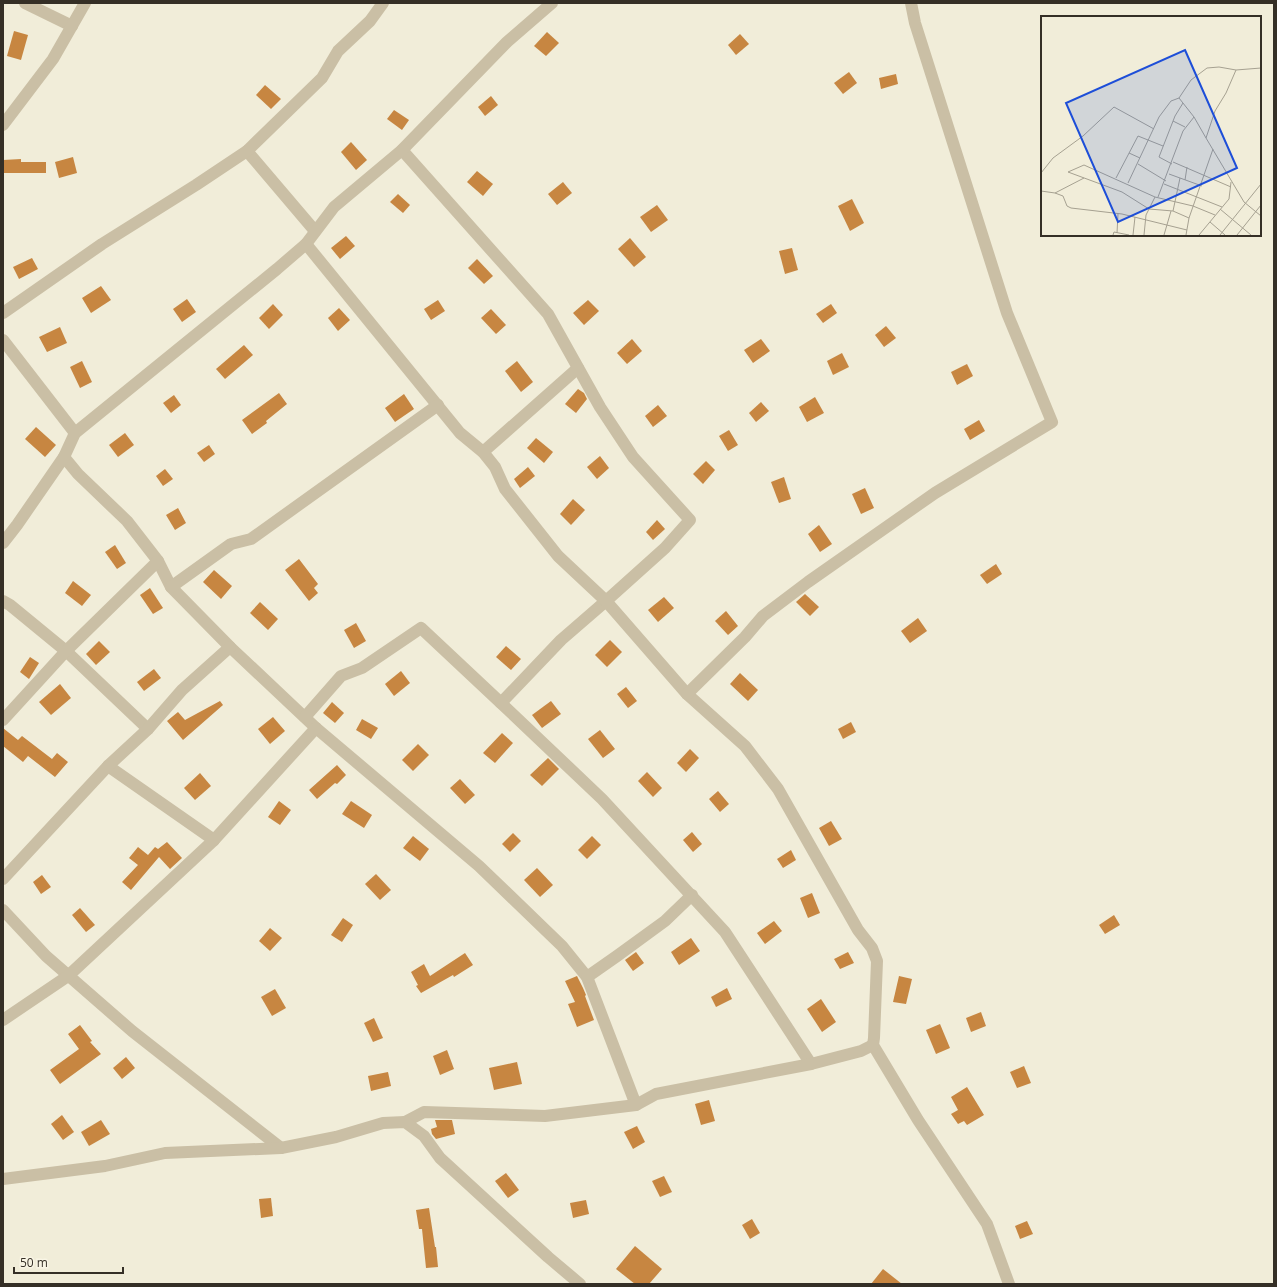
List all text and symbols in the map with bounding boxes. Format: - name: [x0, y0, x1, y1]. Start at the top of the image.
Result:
- inset map: [1041, 16, 1261, 236]
- scale bar: [14, 1249, 123, 1275]
- text: 50 m: [20, 1254, 48, 1271]

